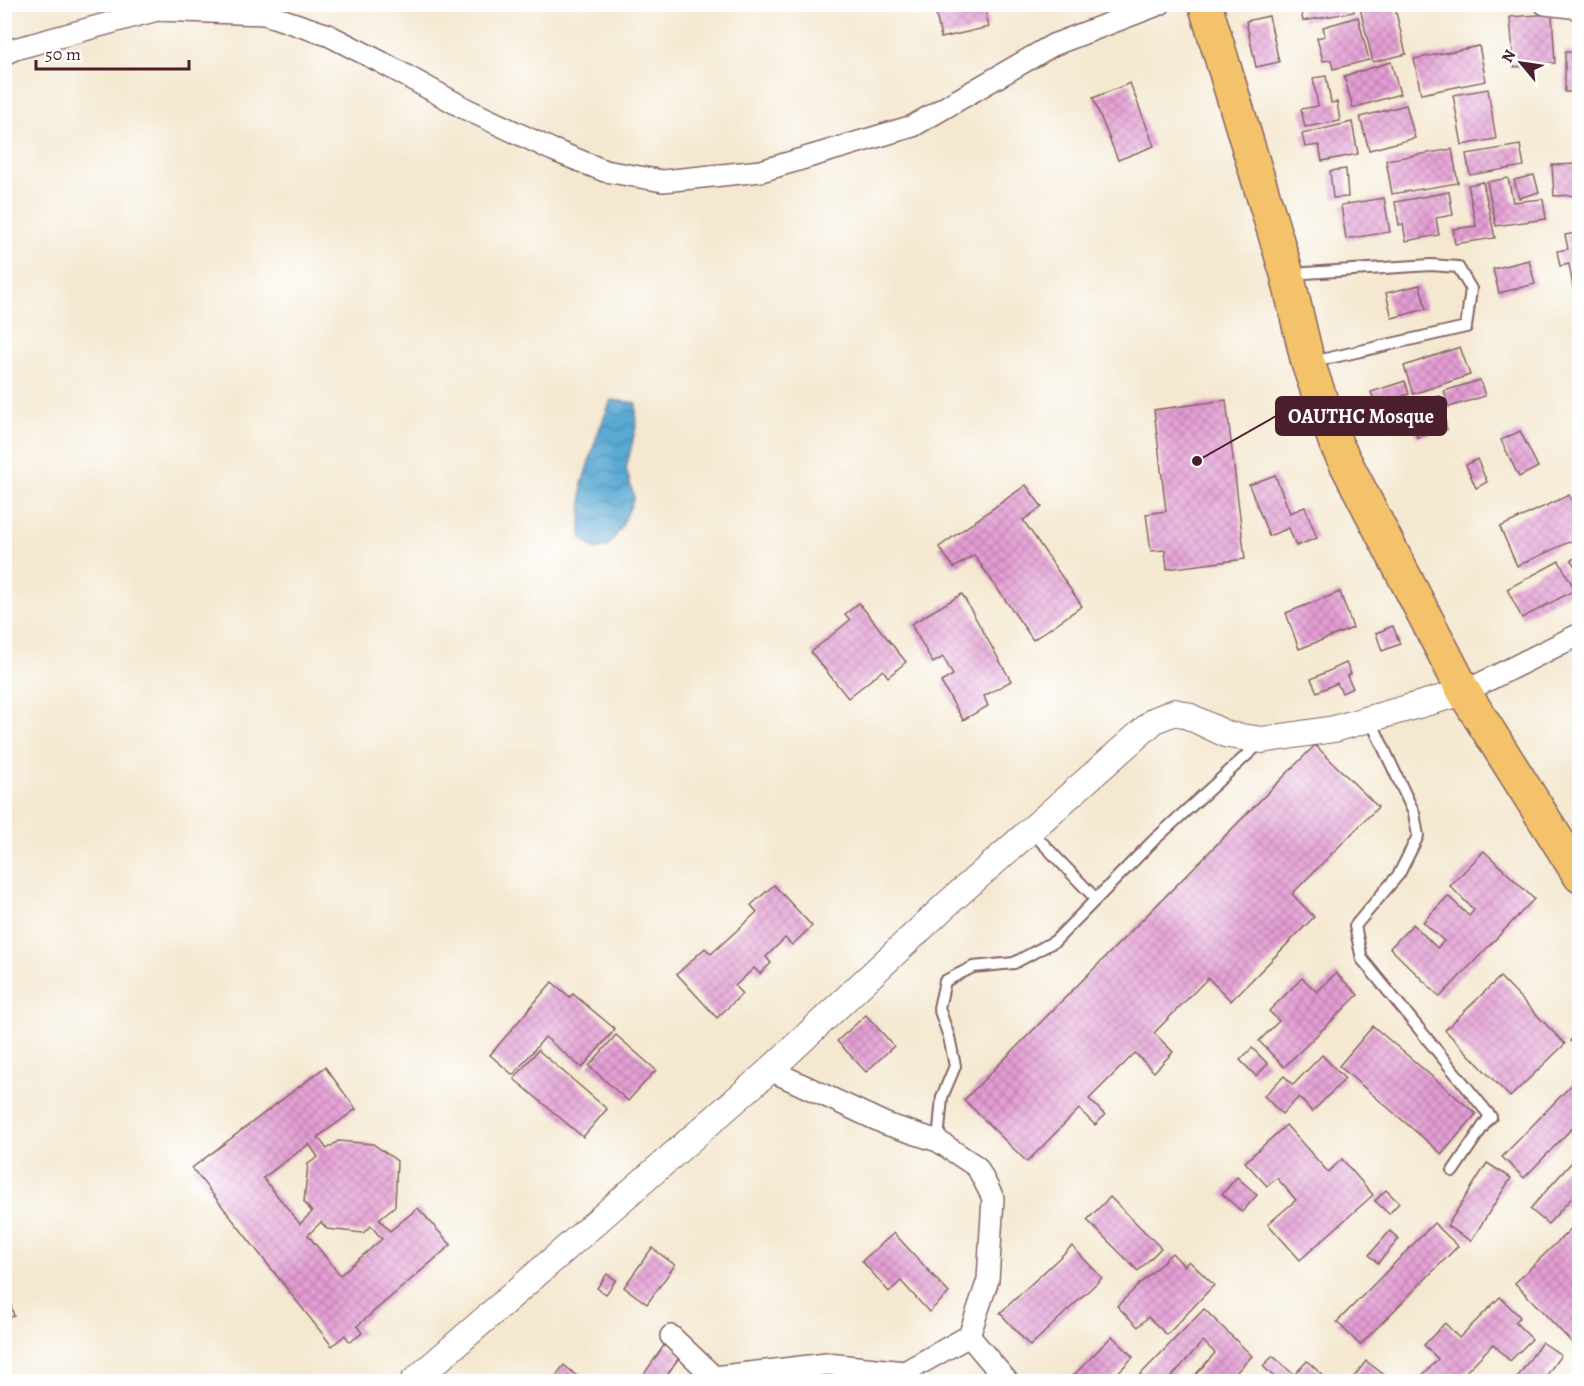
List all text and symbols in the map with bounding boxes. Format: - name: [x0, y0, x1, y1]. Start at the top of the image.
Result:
- scale bar: [36, 33, 189, 71]
- north arrow: [1491, 33, 1551, 93]
- text: 50 m: [45, 42, 81, 66]
- text: N: [1496, 45, 1521, 67]
- callout: OAUTHC Mosque: [1276, 397, 1446, 435]
- text: OAUTHC Mosque: [1288, 403, 1434, 430]

